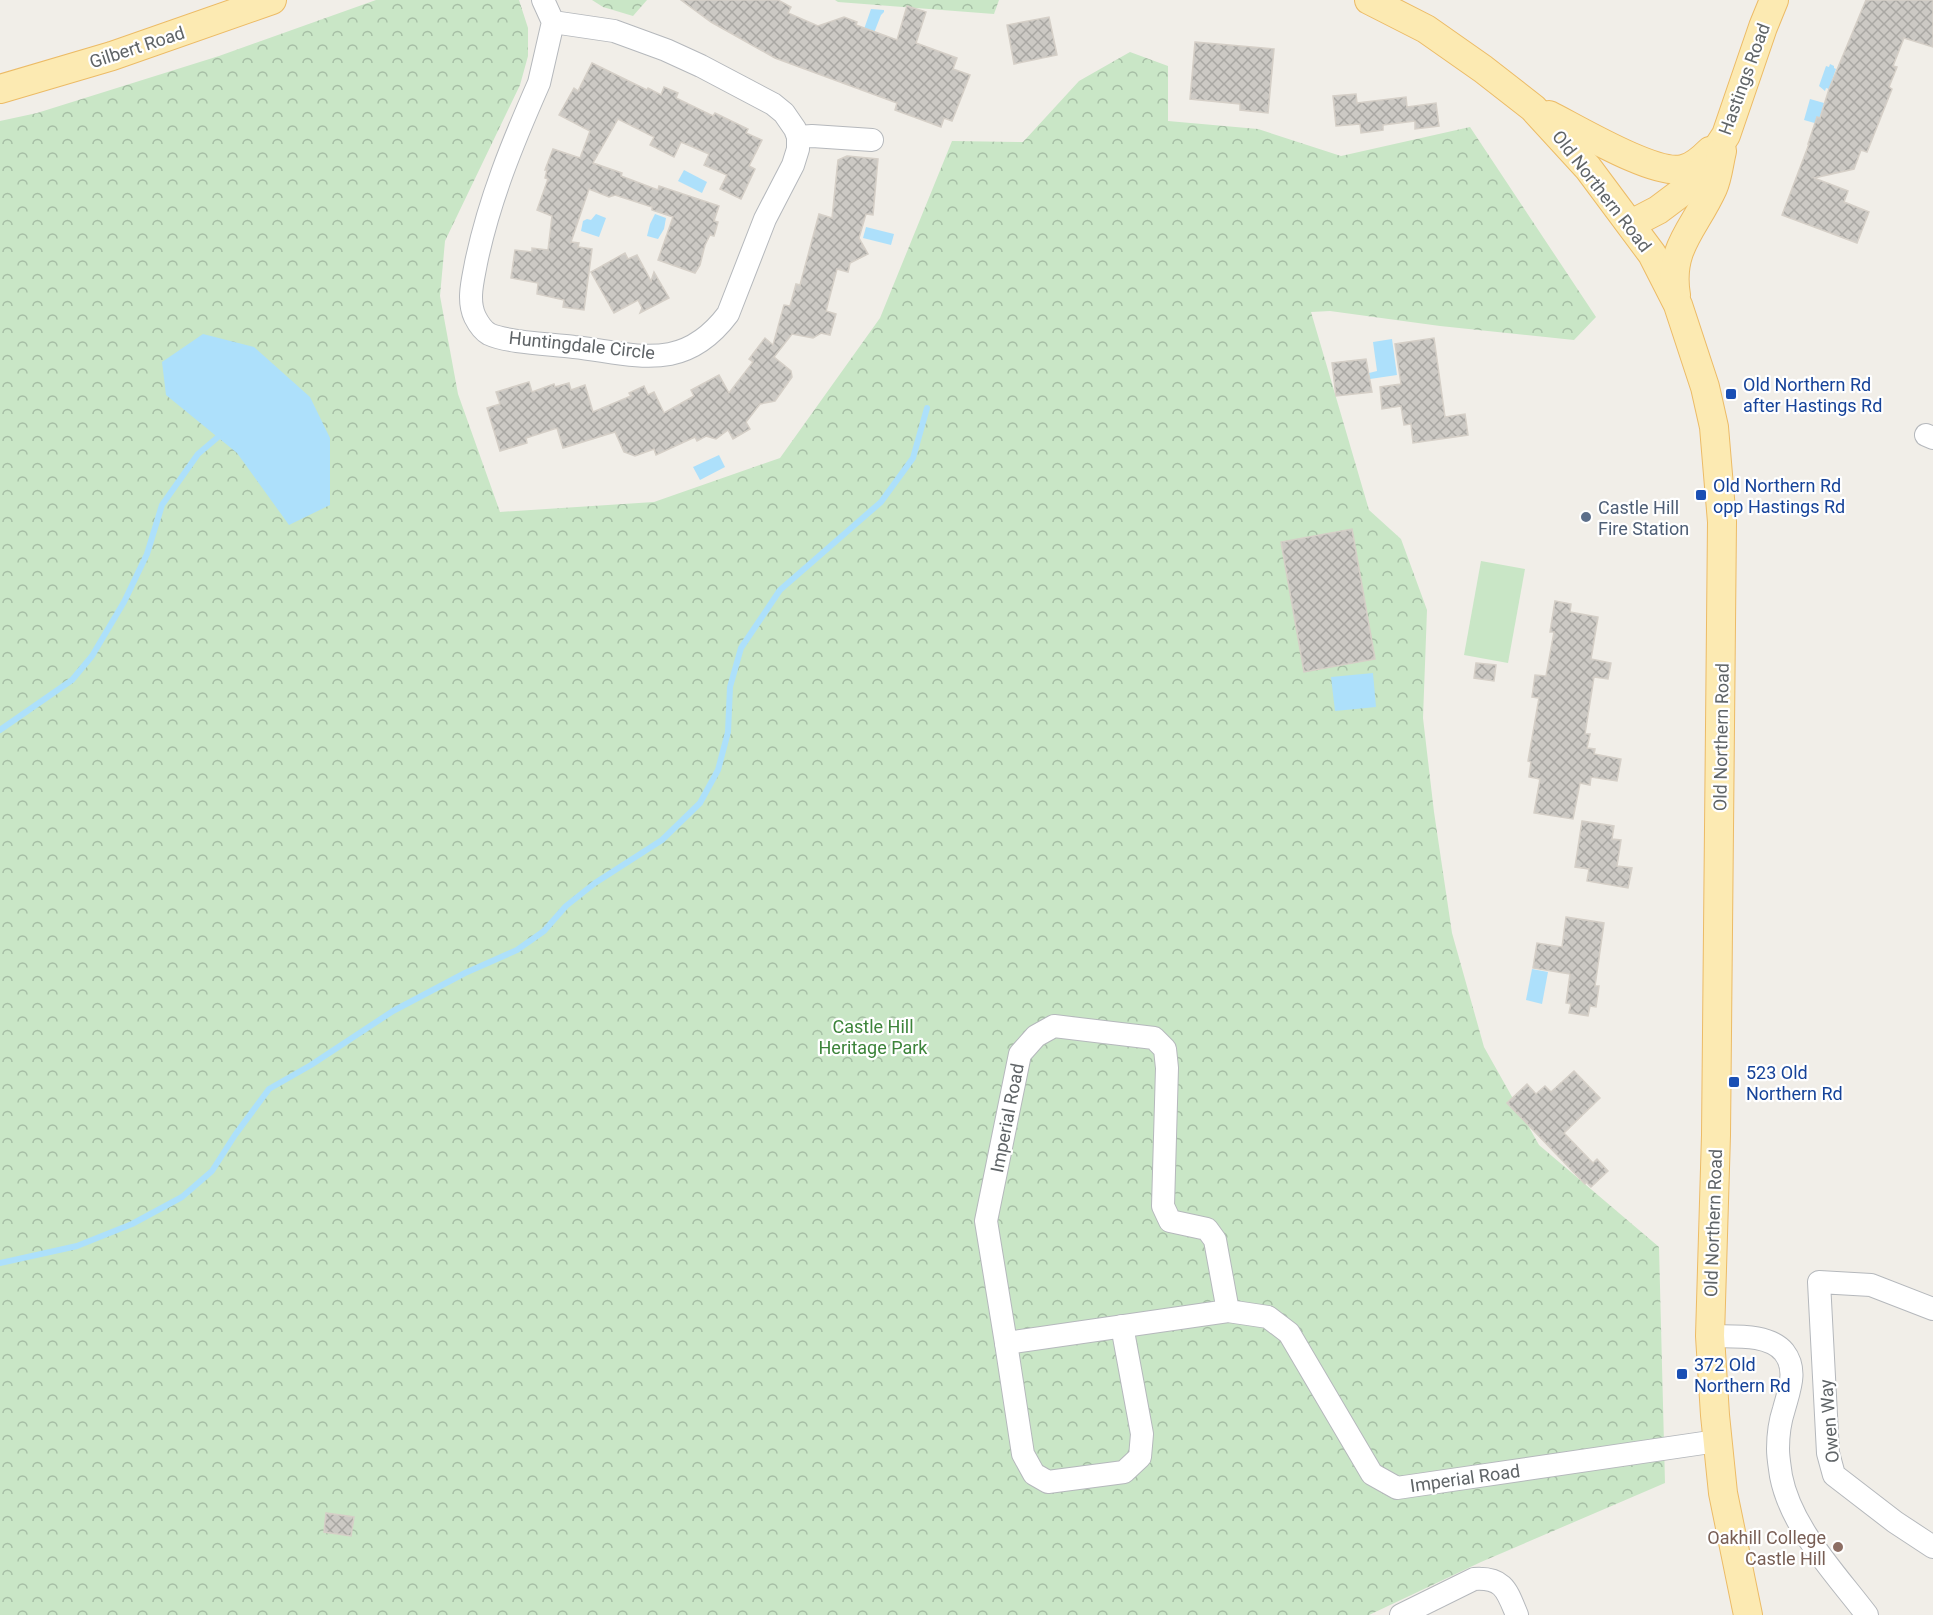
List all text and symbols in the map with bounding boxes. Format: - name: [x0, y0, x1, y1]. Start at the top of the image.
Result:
- street label: Hastings Road: [1714, 20, 1774, 138]
- street label: Gilbert Road: [87, 22, 187, 72]
- street label: Old Northern Road: [1548, 126, 1656, 256]
- street label: Huntingdale Circle: [508, 327, 656, 363]
- place label: Old Northern Rd after Hastings Rd: [1743, 374, 1882, 416]
- marker: Old Northern Rd after Hastings Rd: [1724, 387, 1738, 401]
- place label: Old Northern Rd opp Hastings Rd: [1713, 475, 1845, 517]
- marker: Old Northern Rd opp Hastings Rd: [1694, 488, 1708, 502]
- place label: Castle Hill Fire Station: [1598, 497, 1689, 539]
- marker: Castle Hill Fire Station: [1579, 510, 1593, 524]
- street label: Old Northern Road: [1709, 663, 1733, 811]
- park label: Castle Hill Heritage Park: [819, 1016, 928, 1058]
- street label: Imperial Road: [986, 1062, 1028, 1174]
- place label: 523 Old Northern Rd: [1746, 1062, 1843, 1104]
- marker: 523 Old Northern Rd: [1727, 1075, 1741, 1089]
- street label: Old Northern Road: [1700, 1149, 1726, 1297]
- place label: 372 Old Northern Rd: [1694, 1354, 1791, 1396]
- marker: 372 Old Northern Rd: [1675, 1367, 1689, 1381]
- street label: Owen Way: [1815, 1378, 1843, 1464]
- street label: Imperial Road: [1409, 1460, 1521, 1496]
- place label: Oakhill College Castle Hill: [1707, 1527, 1826, 1569]
- marker: Oakhill College Castle Hill: [1831, 1540, 1845, 1554]

